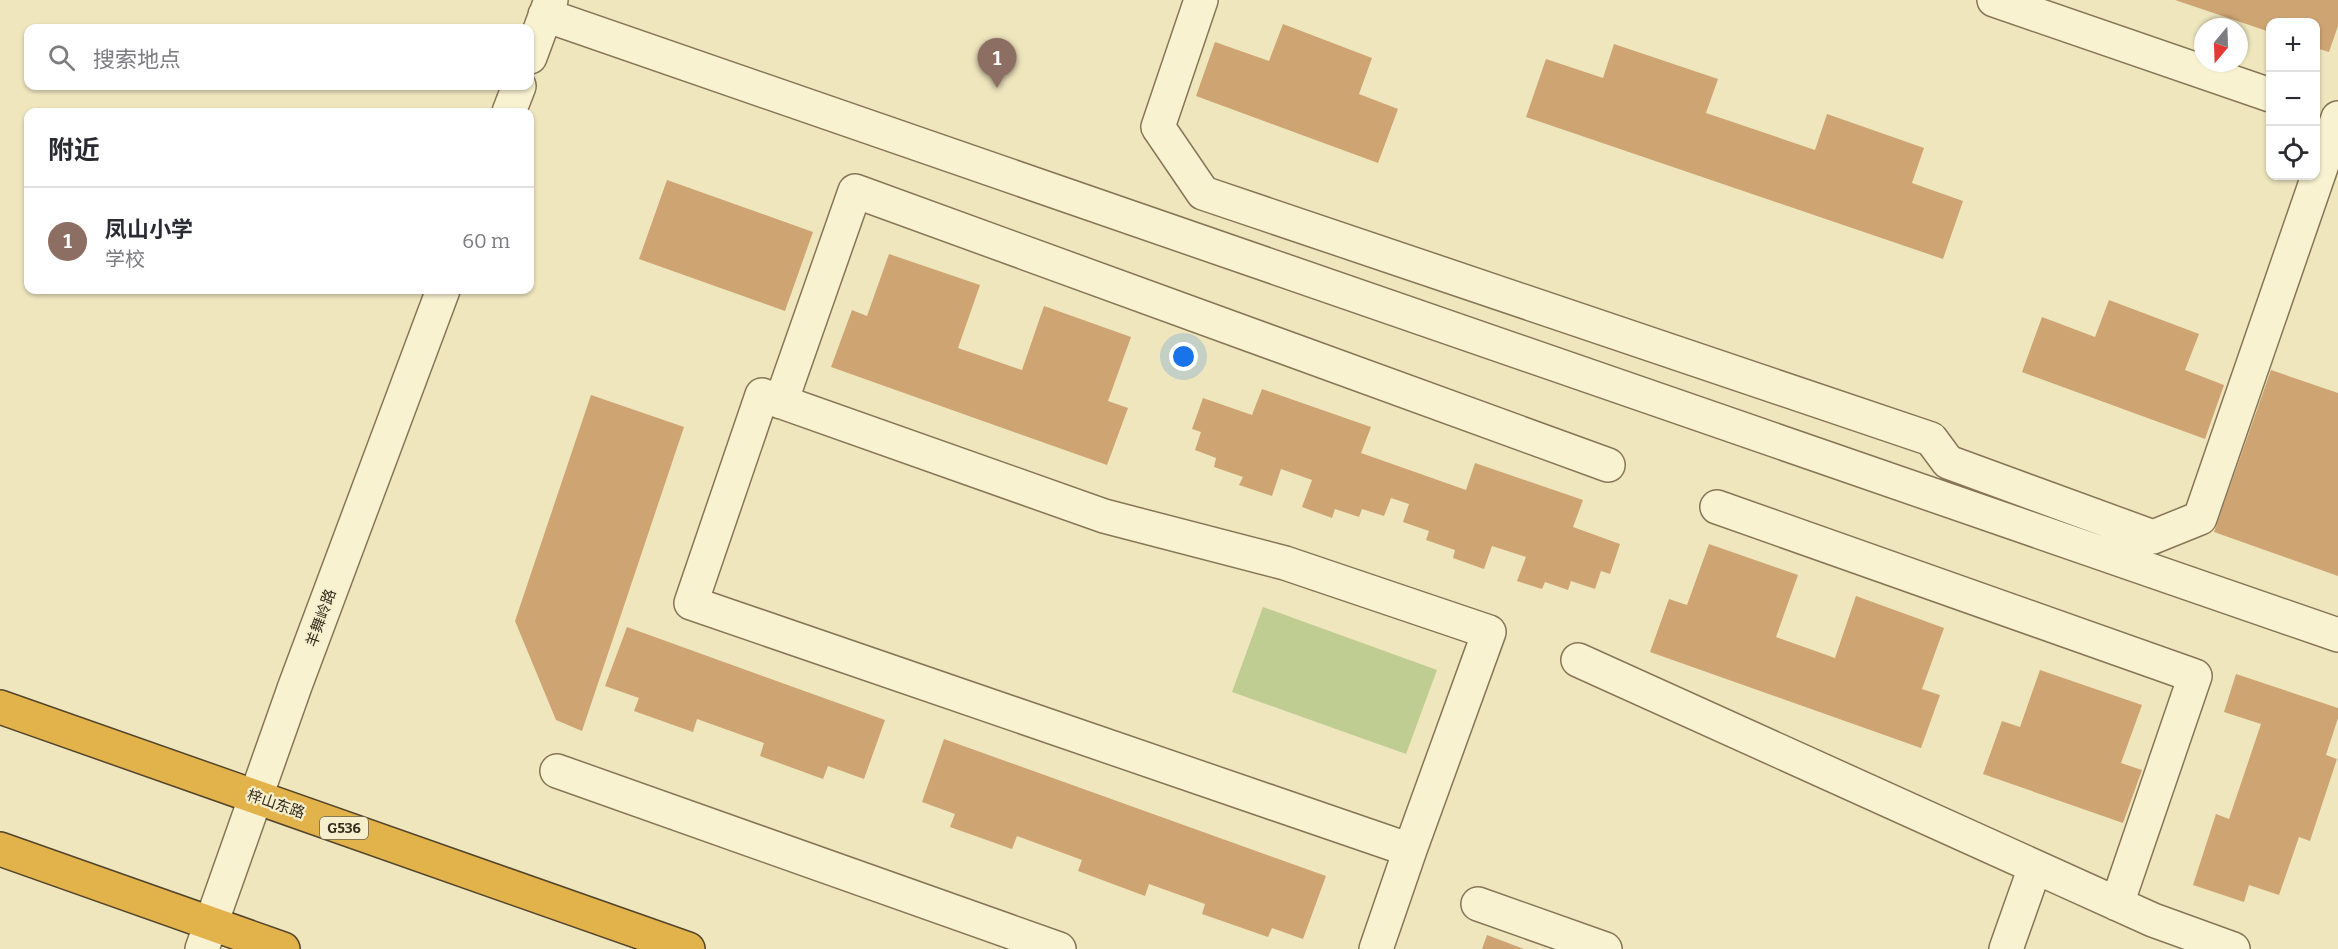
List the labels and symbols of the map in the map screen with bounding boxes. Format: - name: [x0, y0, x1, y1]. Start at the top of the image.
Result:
- north arrow: [2194, 18, 2248, 72]
- pin: 1: [978, 38, 1016, 88]
- your location: [1169, 342, 1198, 371]
- street label: 羊舞岭路: [302, 587, 340, 649]
- street label: 梓山东路: [245, 786, 307, 822]
- road number: G536: [320, 817, 368, 839]

